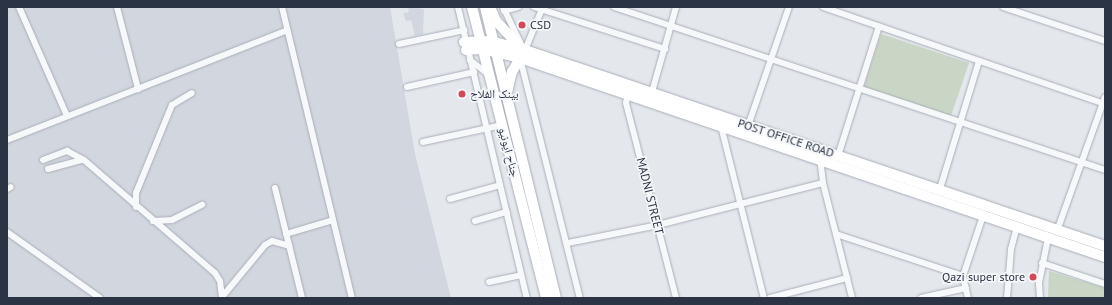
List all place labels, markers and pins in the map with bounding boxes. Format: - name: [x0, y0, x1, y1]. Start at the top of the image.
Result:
- place label: CSD: [530, 18, 551, 32]
- marker: CSD: [517, 20, 527, 30]
- place label: بینک الفلاح: [470, 87, 519, 101]
- marker: بینک الفلاح: [457, 89, 467, 99]
- place label: Qazi super store: [942, 270, 1025, 284]
- marker: Qazi super store: [1028, 272, 1038, 282]

